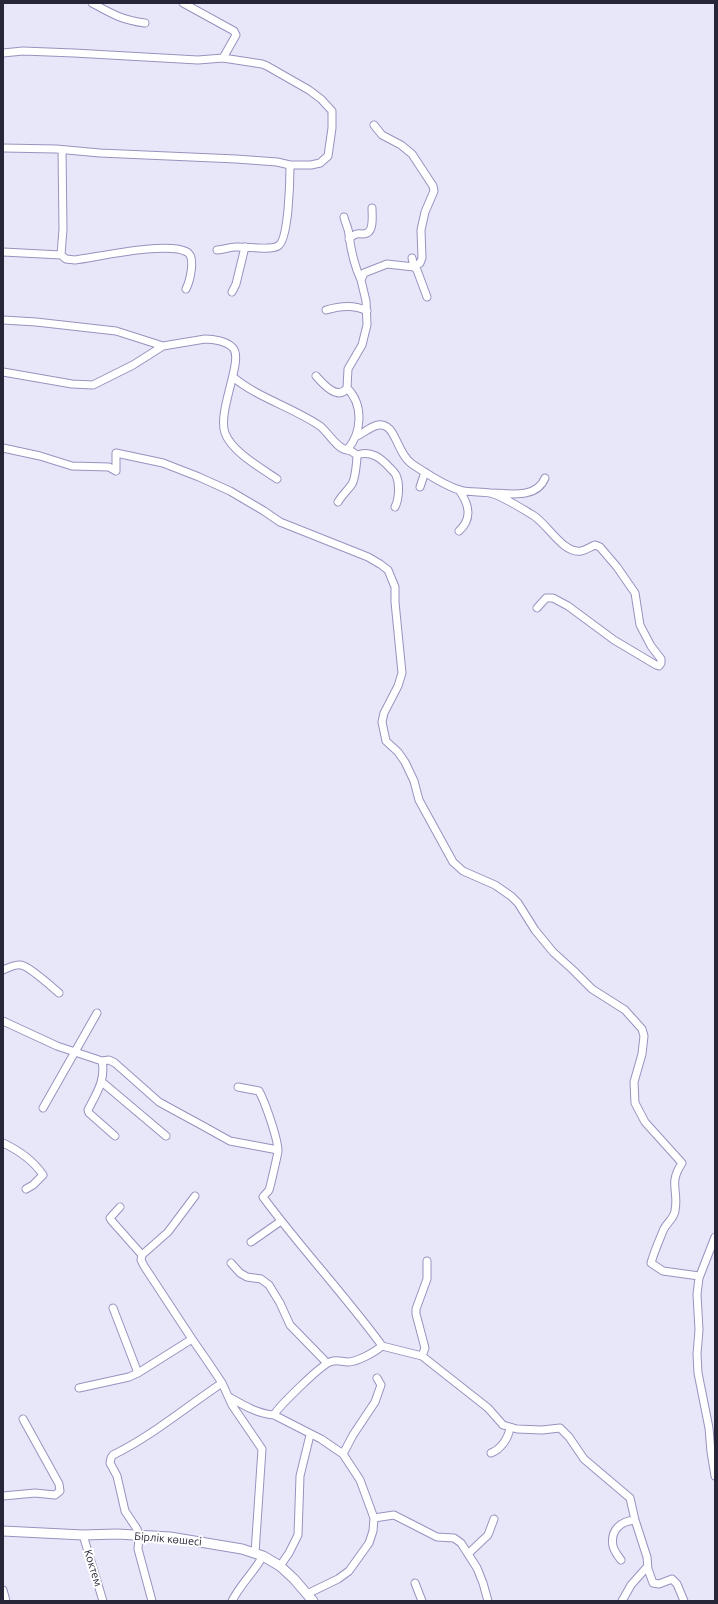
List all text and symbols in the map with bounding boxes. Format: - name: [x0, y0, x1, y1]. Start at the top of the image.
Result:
- street label: Бірлік көшесі: [134, 1529, 202, 1549]
- street label: Коктем: [81, 1548, 105, 1588]

